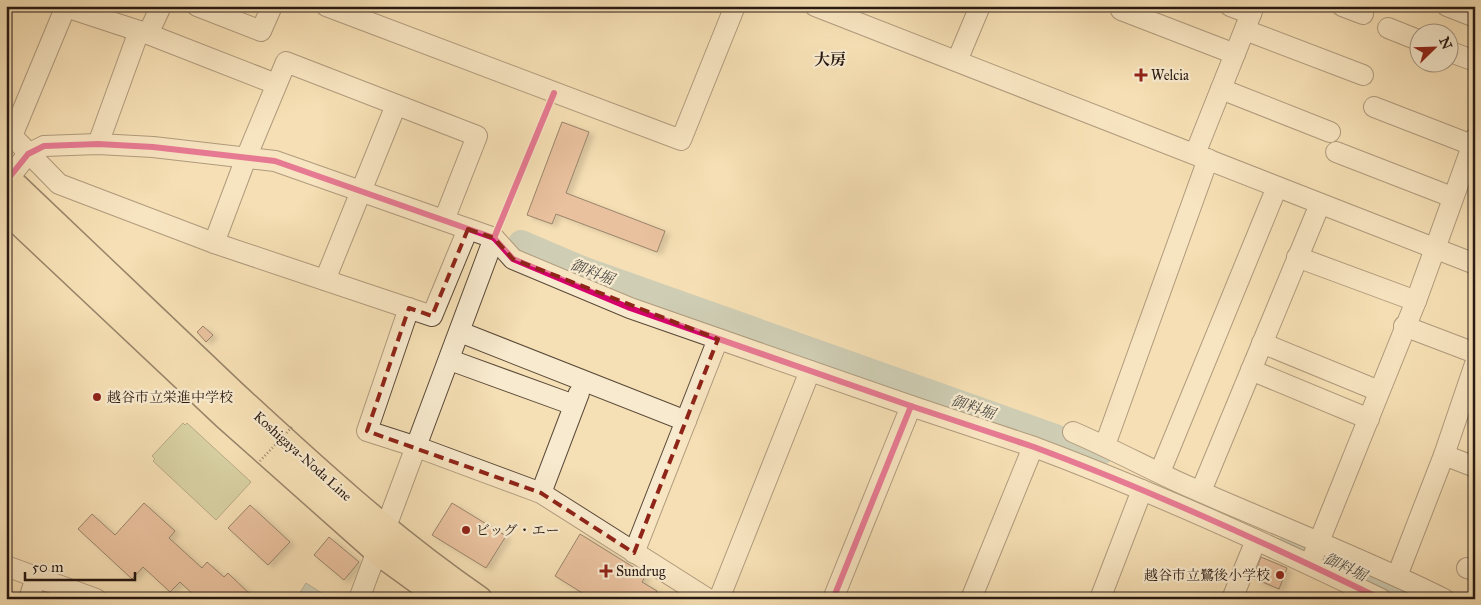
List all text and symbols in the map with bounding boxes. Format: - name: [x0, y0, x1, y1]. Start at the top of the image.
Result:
- north arrow: [1408, 22, 1458, 72]
- text: N: [1435, 34, 1456, 52]
- district label: 大房: [814, 50, 846, 69]
- place label: Welcia: [1151, 67, 1189, 84]
- marker: Welcia: [1135, 69, 1147, 81]
- water label: 御料堀: [568, 256, 619, 290]
- place label: 越谷市立栄進中学校: [107, 389, 233, 406]
- marker: 越谷市立栄進中学校: [91, 391, 103, 403]
- water label: 御料堀: [949, 391, 1000, 424]
- street label: Koshigaya-Noda Line: [250, 408, 355, 505]
- place label: ビッグ・エー: [476, 522, 559, 539]
- marker: ビッグ・エー: [460, 524, 472, 536]
- water label: 御料堀: [1321, 549, 1372, 586]
- scale bar: [25, 550, 135, 582]
- text: 50 m: [32, 558, 64, 576]
- place label: Sundrug: [616, 563, 666, 580]
- marker: Sundrug: [600, 565, 612, 577]
- place label: 越谷市立鷺後小学校: [1144, 567, 1270, 584]
- marker: 越谷市立鷺後小学校: [1274, 569, 1286, 581]

